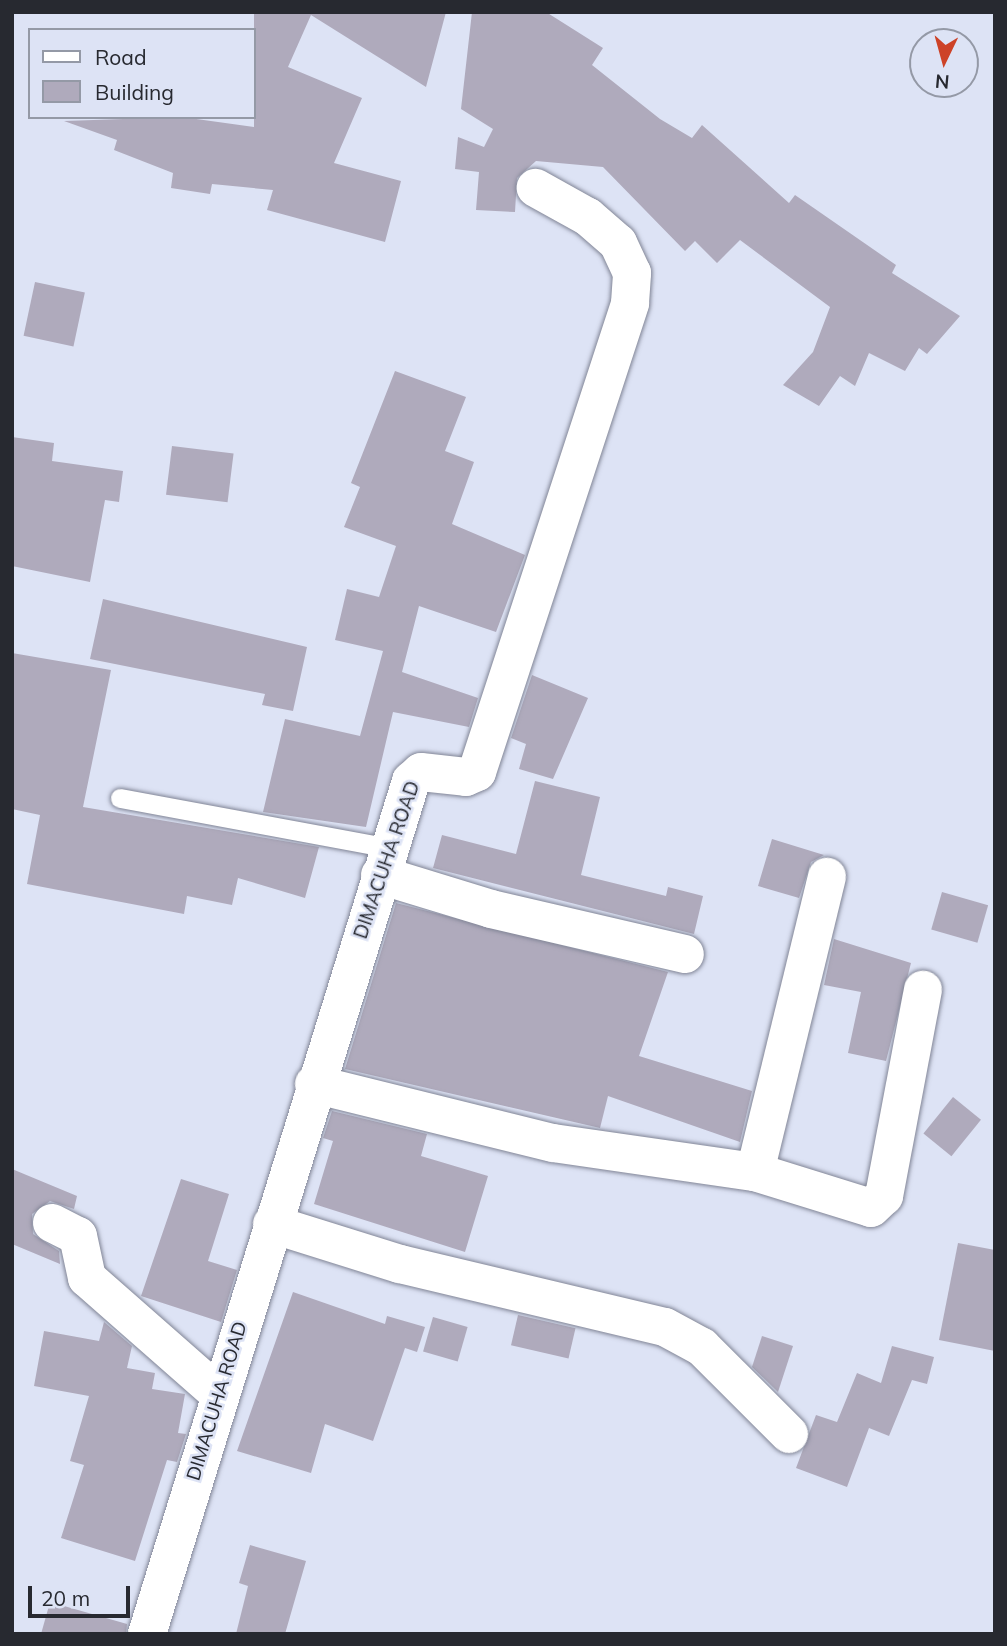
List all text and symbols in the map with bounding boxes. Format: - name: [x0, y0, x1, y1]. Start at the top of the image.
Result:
- legend: [28, 28, 256, 119]
- north arrow: [909, 28, 979, 98]
- text: Road: [95, 44, 146, 70]
- text: N: [934, 69, 951, 95]
- text: Building: [95, 79, 174, 105]
- street label: DIMACUHA ROAD: [349, 778, 425, 942]
- street label: DIMACUHA ROAD: [182, 1319, 252, 1483]
- scale bar: [32, 1572, 133, 1616]
- text: 20 m: [41, 1585, 90, 1611]

